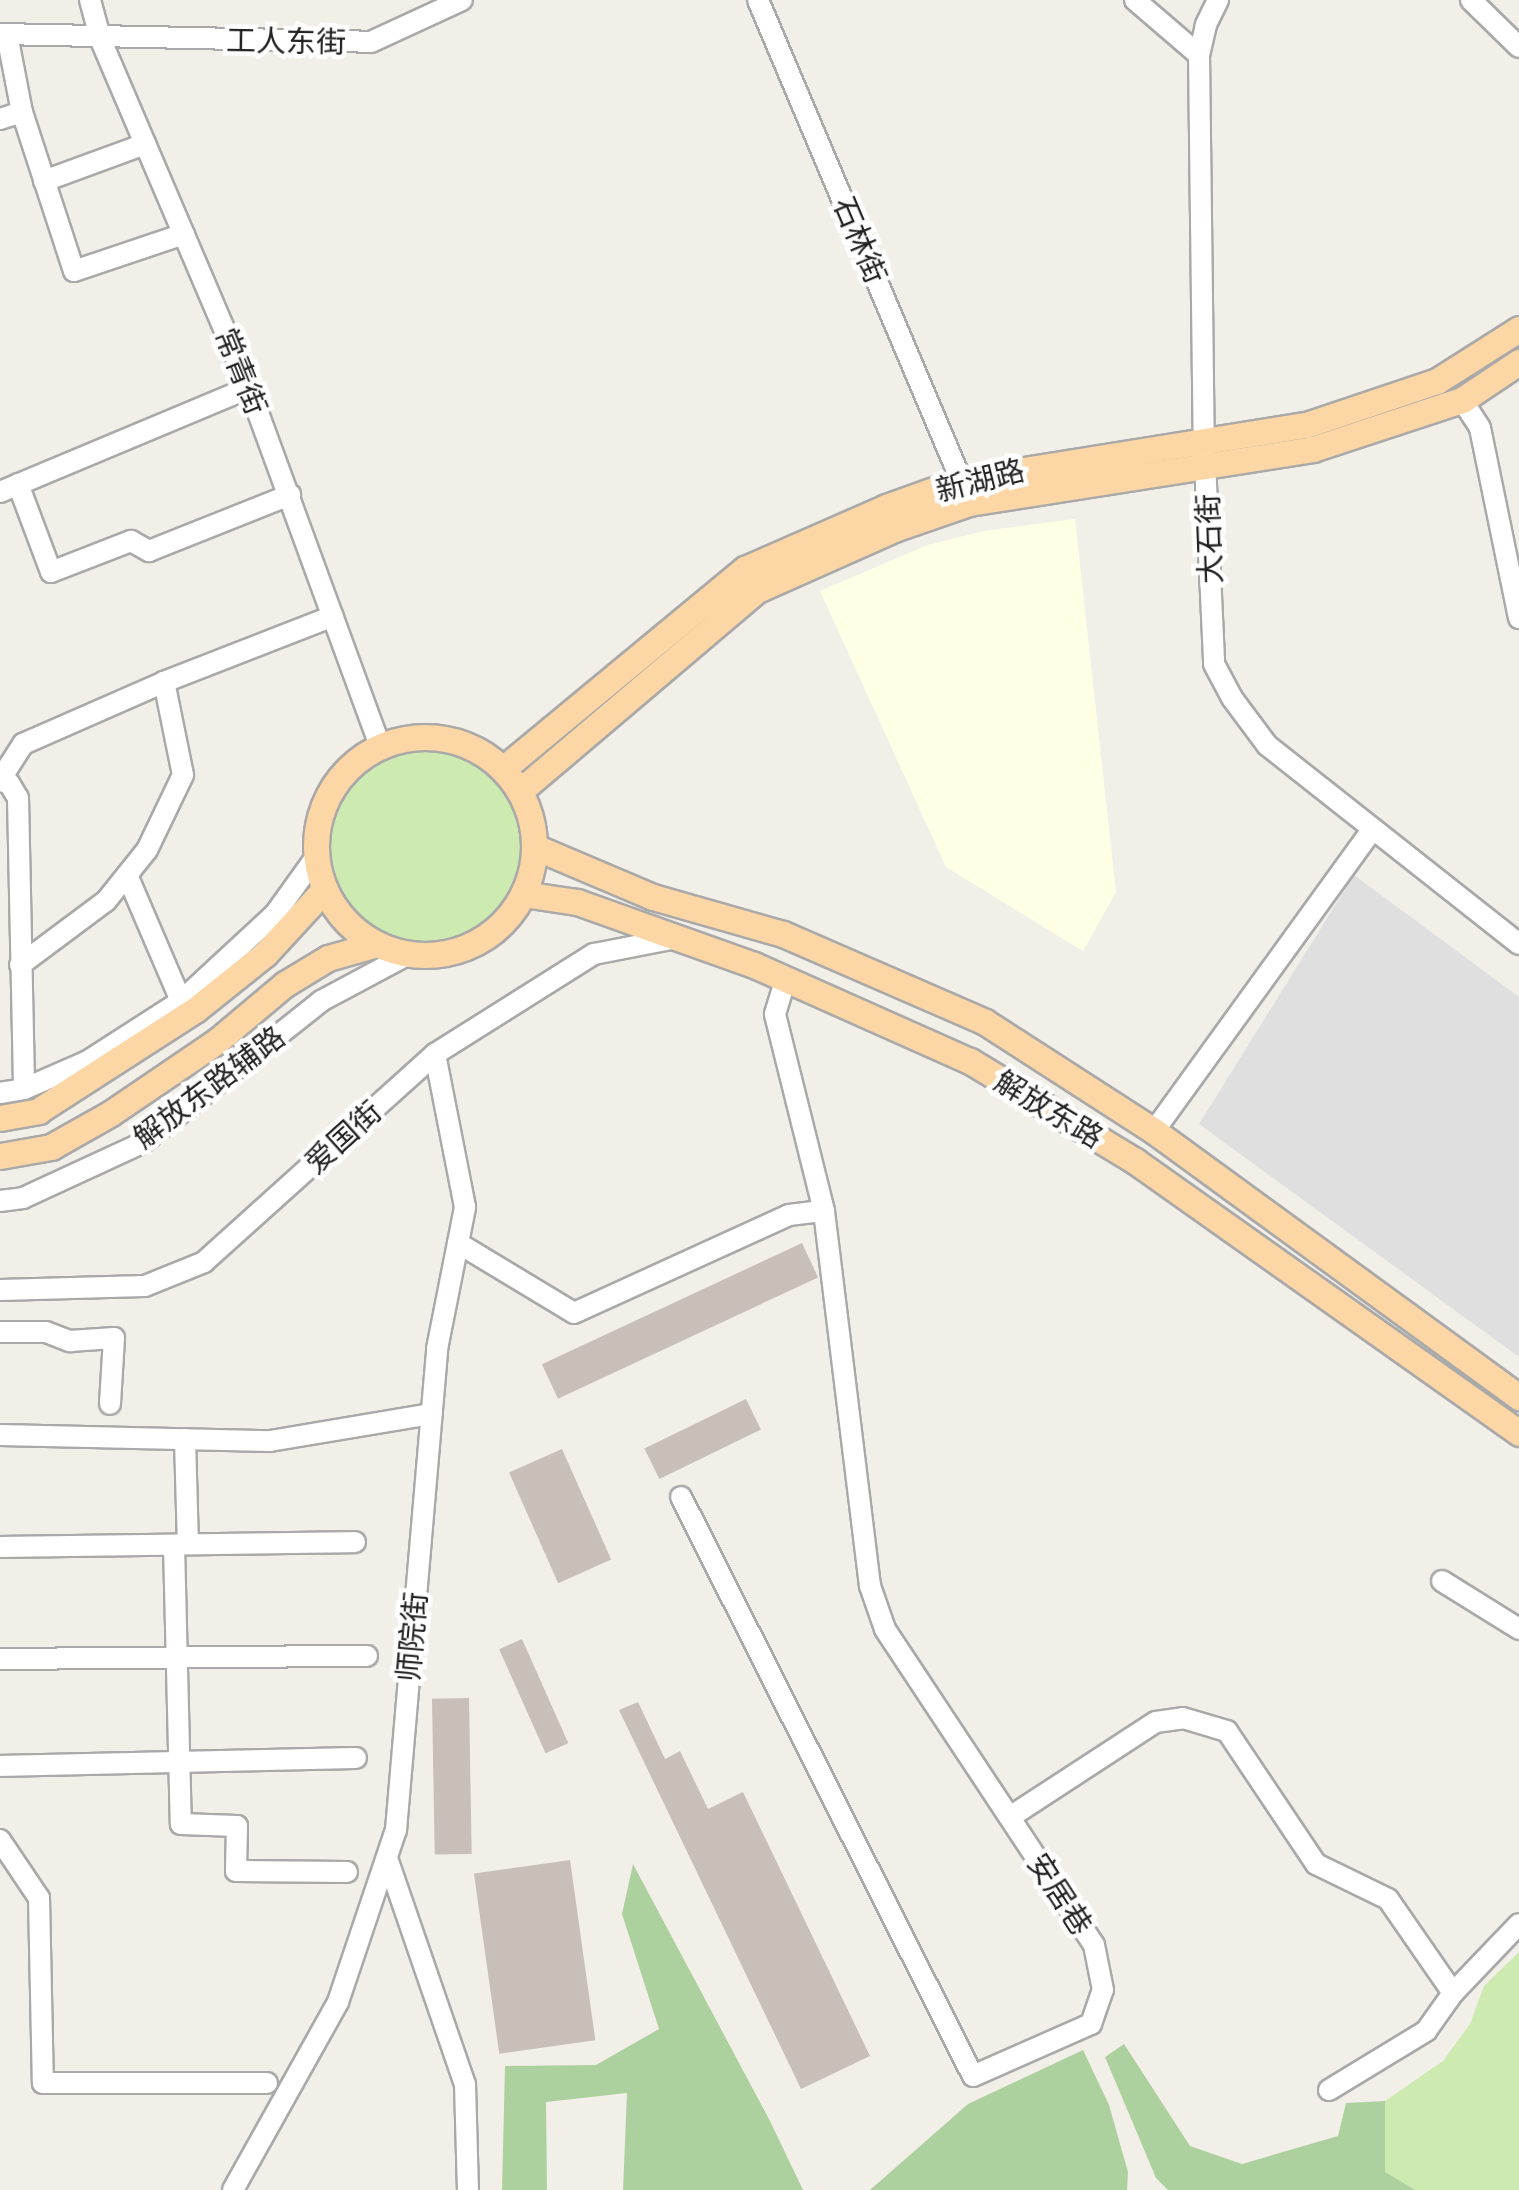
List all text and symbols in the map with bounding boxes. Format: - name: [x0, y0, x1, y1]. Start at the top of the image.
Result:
- street label: 工人东街: [226, 22, 346, 60]
- street label: 石林街: [826, 192, 894, 288]
- street label: 常青街: [207, 323, 275, 419]
- street label: 新湖路: [932, 452, 1028, 508]
- street label: 大石街: [1189, 493, 1229, 585]
- street label: 解放东路辅路: [126, 1018, 292, 1156]
- street label: 解放东路: [988, 1063, 1110, 1155]
- street label: 爱国街: [298, 1094, 388, 1180]
- street label: 师院街: [390, 1591, 434, 1683]
- street label: 安居巷: [1020, 1846, 1100, 1942]

